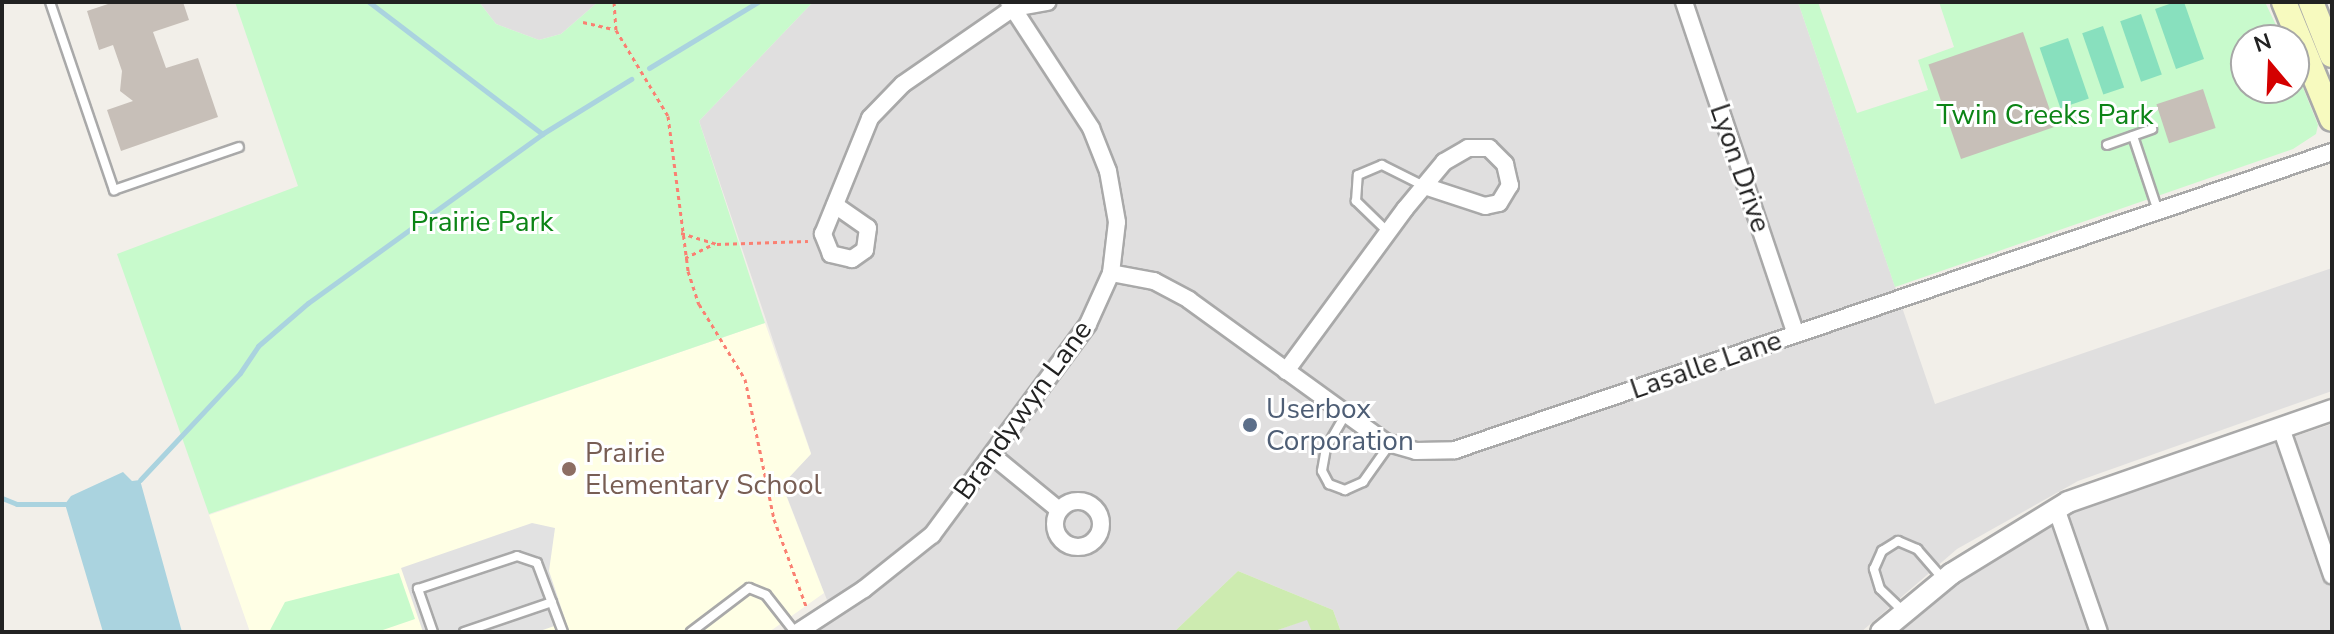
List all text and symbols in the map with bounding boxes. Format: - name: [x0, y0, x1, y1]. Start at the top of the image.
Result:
- north arrow: [2230, 24, 2310, 104]
- text: N: [2250, 26, 2276, 60]
- park label: Twin Creeks Park: [1937, 98, 2153, 132]
- street label: Lyon Drive: [1702, 100, 1778, 236]
- park label: Prairie Park: [410, 205, 554, 239]
- street label: Brandywyn Lane: [947, 314, 1099, 506]
- street label: Lasalle Lane: [1626, 323, 1786, 407]
- place label: Userbox Corporation: [1266, 392, 1414, 458]
- marker: Userbox Corporation: [1241, 416, 1259, 434]
- place label: Prairie Elementary School: [585, 436, 822, 502]
- marker: Prairie Elementary School: [560, 460, 578, 478]

